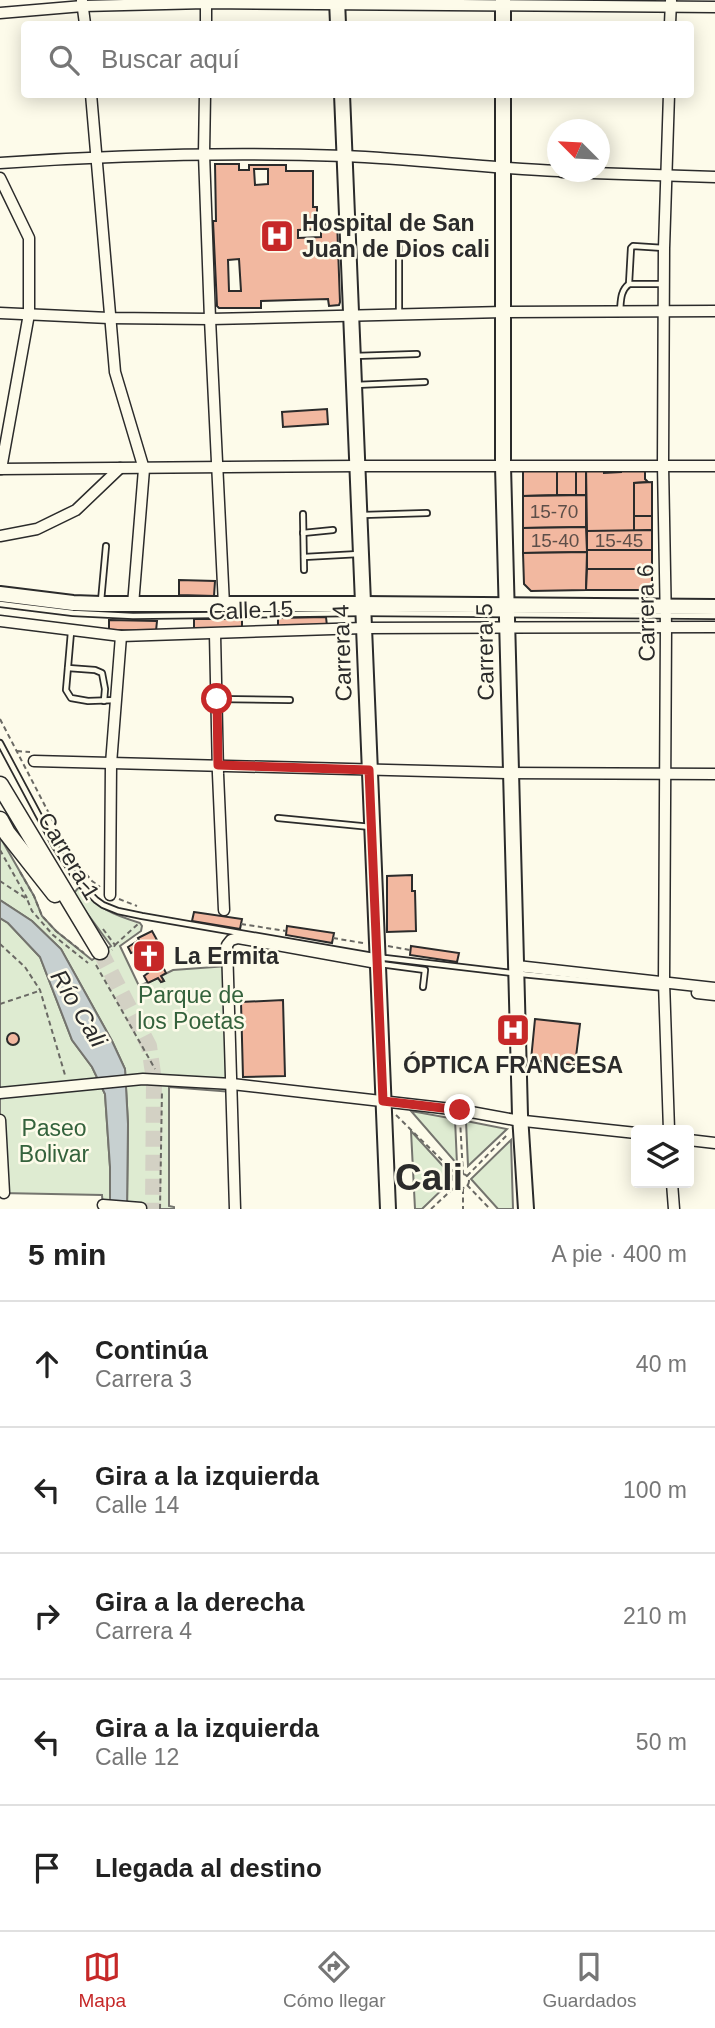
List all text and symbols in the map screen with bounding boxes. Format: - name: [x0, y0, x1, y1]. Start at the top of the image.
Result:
- search box: [21, 21, 694, 98]
- icon: search: [45, 41, 83, 79]
- text: Buscar aquí: [101, 44, 240, 74]
- north arrow: [547, 119, 610, 182]
- place label: Hospital de San Juan de Dios cali: [302, 210, 490, 262]
- hospital icon: Hospital de San Juan de Dios cali: [258, 217, 296, 255]
- house number: 15-70: [530, 501, 578, 522]
- house number: 15-40: [531, 530, 579, 551]
- house number: 15-45: [595, 530, 643, 551]
- street label: Carrera 6: [632, 564, 660, 662]
- street label: Calle 15: [208, 596, 294, 624]
- street label: Carrera 5: [471, 603, 499, 701]
- street label: Carrera 4: [327, 604, 357, 702]
- route start: [201, 683, 232, 714]
- street label: Carrera 1: [33, 808, 105, 904]
- church icon: La Ermita: [130, 937, 168, 975]
- place label: La Ermita: [174, 943, 279, 969]
- water label: Río Cali: [45, 964, 113, 1052]
- park label: Parque de los Poetas: [137, 982, 245, 1034]
- hospital icon: ÓPTICA FRANCESA: [494, 1011, 532, 1049]
- place label: ÓPTICA FRANCESA: [403, 1051, 623, 1078]
- route end: [444, 1094, 475, 1125]
- park label: Paseo Bolivar: [19, 1115, 89, 1167]
- map controls: [631, 1125, 694, 1188]
- button: layers: [631, 1125, 694, 1188]
- district label: Cali: [395, 1157, 463, 1198]
- text: 5 min: [28, 1238, 106, 1271]
- text: A pie · 400 m: [551, 1241, 687, 1267]
- text: Continúa: [95, 1335, 208, 1365]
- icon: ahead: [28, 1345, 66, 1383]
- text: 40 m: [636, 1351, 687, 1377]
- text: Carrera 3: [95, 1366, 192, 1392]
- text: Gira a la izquierda: [95, 1461, 319, 1491]
- icon: left: [28, 1471, 66, 1509]
- text: 100 m: [623, 1477, 687, 1503]
- text: Calle 14: [95, 1492, 179, 1518]
- text: Gira a la derecha: [95, 1587, 305, 1617]
- icon: right: [28, 1597, 66, 1635]
- text: 210 m: [623, 1603, 687, 1629]
- text: Carrera 4: [95, 1618, 192, 1644]
- text: Gira a la izquierda: [95, 1713, 319, 1743]
- icon: left: [28, 1723, 66, 1761]
- text: 50 m: [636, 1729, 687, 1755]
- text: Calle 12: [95, 1744, 179, 1770]
- icon: arrive: [28, 1849, 66, 1887]
- text: Llegada al destino: [95, 1853, 322, 1883]
- tab: Mapa: [79, 1948, 126, 2012]
- tab: Cómo llegar: [283, 1948, 385, 2012]
- tab: Guardados: [542, 1948, 636, 2012]

